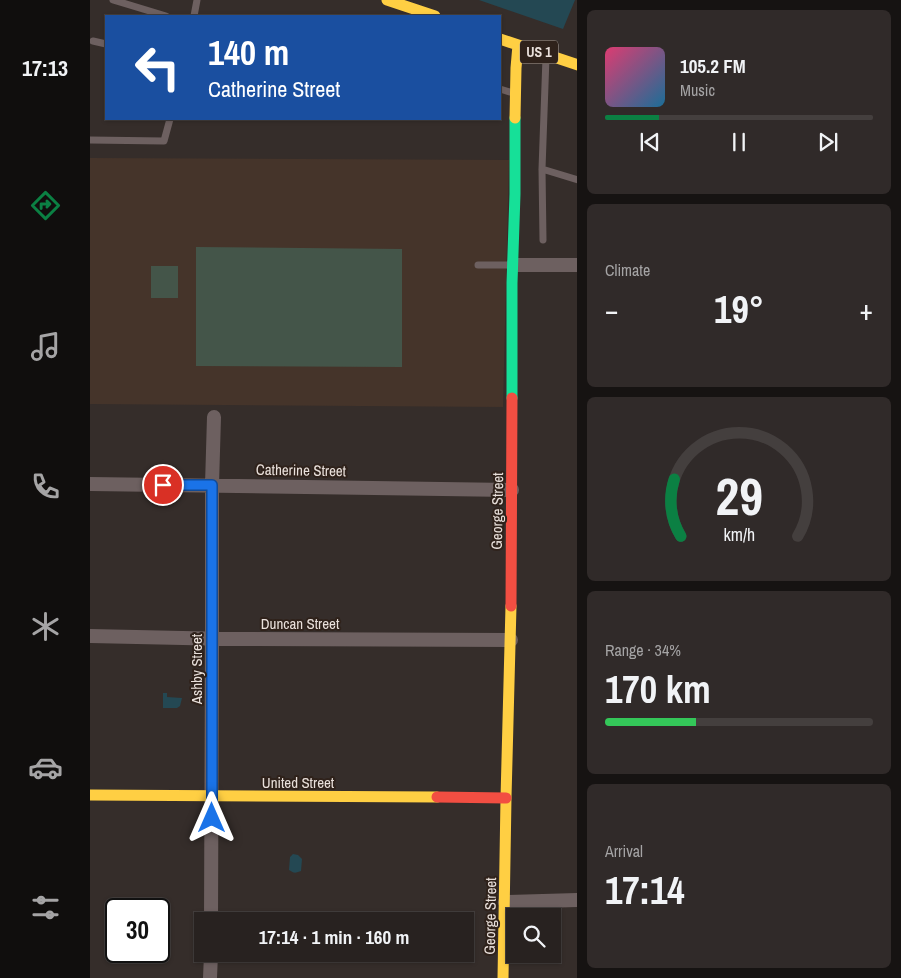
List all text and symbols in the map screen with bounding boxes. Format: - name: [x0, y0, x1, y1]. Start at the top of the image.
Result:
- text: 140 m: [208, 29, 289, 76]
- icon: left: [125, 35, 190, 100]
- road number: US 1: [520, 41, 558, 64]
- text: 17:13: [22, 53, 68, 83]
- text: 105.2 FM: [680, 53, 746, 79]
- text: Catherine Street: [208, 74, 340, 104]
- text: Music: [680, 79, 715, 101]
- icon: previous: [636, 128, 664, 156]
- icon: pause: [725, 128, 753, 156]
- icon: next: [814, 128, 842, 156]
- icon: directions: [28, 188, 63, 223]
- text: Climate: [605, 259, 650, 281]
- text: 19°: [714, 284, 764, 335]
- text: −: [605, 291, 618, 329]
- text: +: [860, 291, 873, 329]
- icon: music: [28, 329, 63, 364]
- street label: Catherine Street: [256, 459, 347, 481]
- text: 29: [715, 461, 763, 531]
- pin: [142, 464, 184, 506]
- icon: phone: [28, 469, 63, 504]
- icon: arrive: [149, 471, 177, 499]
- street label: George Street: [486, 472, 508, 550]
- text: km/h: [723, 523, 755, 547]
- icon: climate: [28, 609, 63, 644]
- street label: Duncan Street: [261, 613, 340, 634]
- street label: Ashby Street: [186, 633, 207, 705]
- text: Range · 34%: [605, 639, 681, 661]
- text: 170 km: [605, 664, 711, 715]
- icon: car: [28, 750, 63, 785]
- street label: United Street: [262, 772, 335, 793]
- position arrow: [185, 791, 237, 843]
- text: Arrival: [605, 840, 643, 862]
- text: 17:14: [605, 865, 685, 916]
- street label: George Street: [479, 877, 501, 955]
- icon: filters: [28, 890, 63, 925]
- speed limit sign: 30: [105, 898, 170, 963]
- map controls: [506, 908, 561, 963]
- button: search: [506, 908, 561, 963]
- text: 17:14 · 1 min · 160 m: [259, 924, 409, 950]

